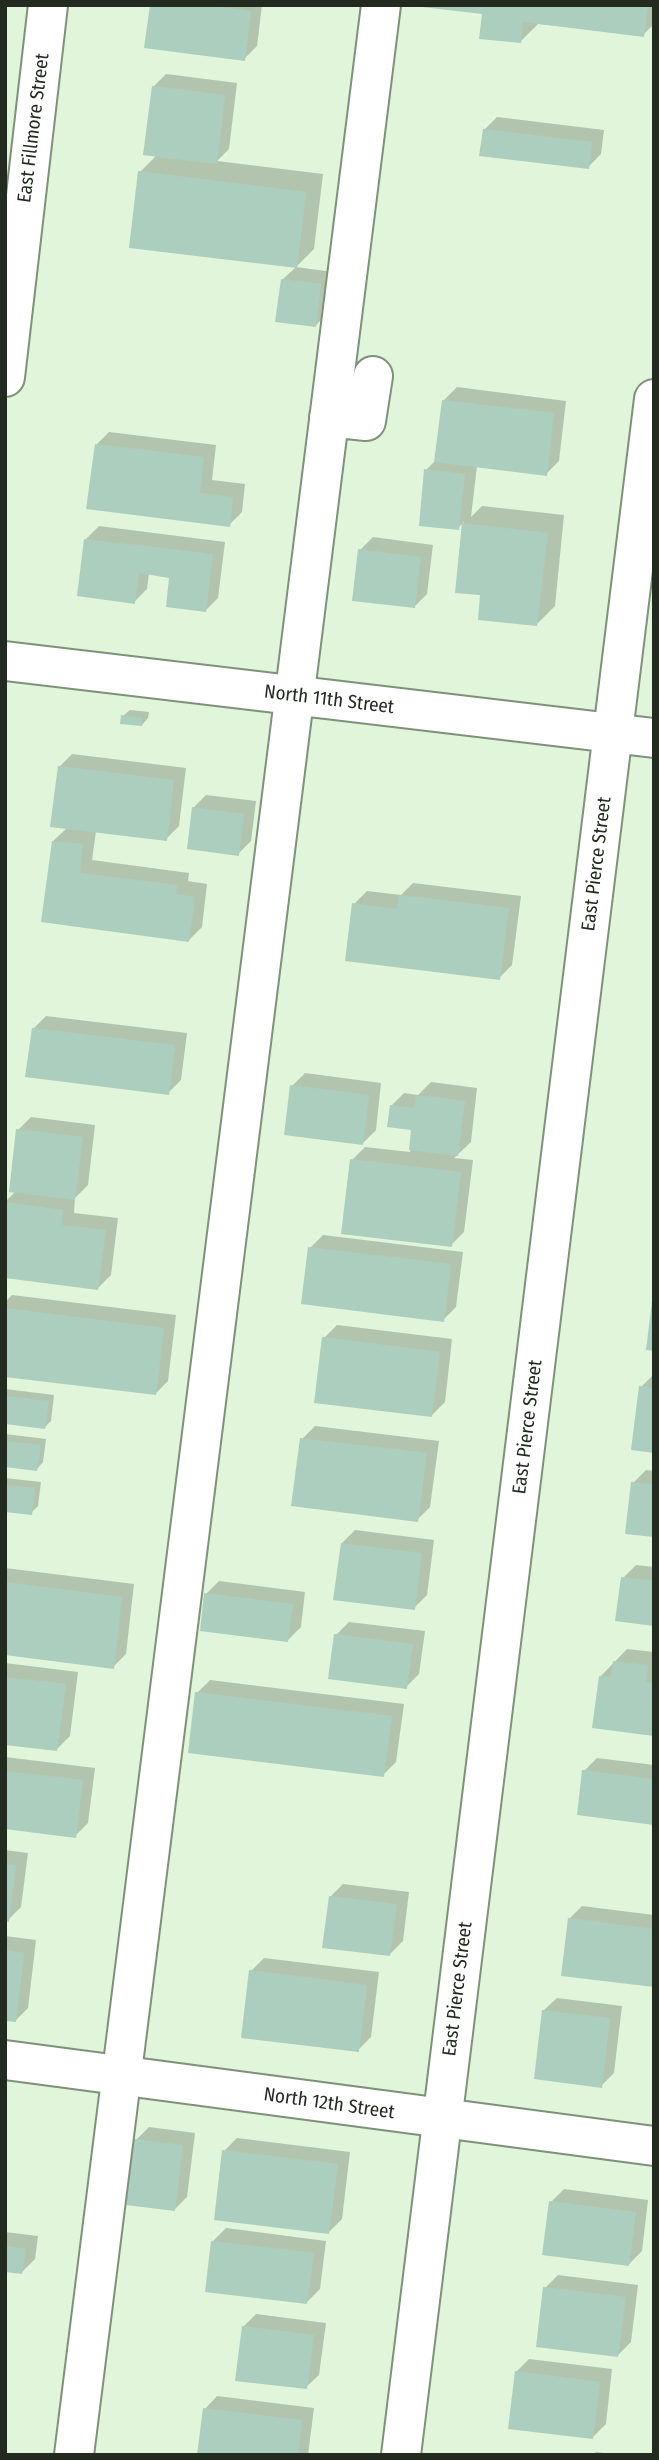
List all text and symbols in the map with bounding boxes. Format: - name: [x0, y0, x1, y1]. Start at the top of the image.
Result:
- street label: East Fillmore Street: [14, 52, 54, 204]
- street label: North 11th Street: [263, 681, 395, 719]
- street label: East Pierce Street: [577, 796, 617, 932]
- street label: East Pierce Street: [508, 1359, 548, 1495]
- street label: East Pierce Street: [438, 1921, 478, 2057]
- street label: North 12th Street: [262, 2084, 396, 2124]

